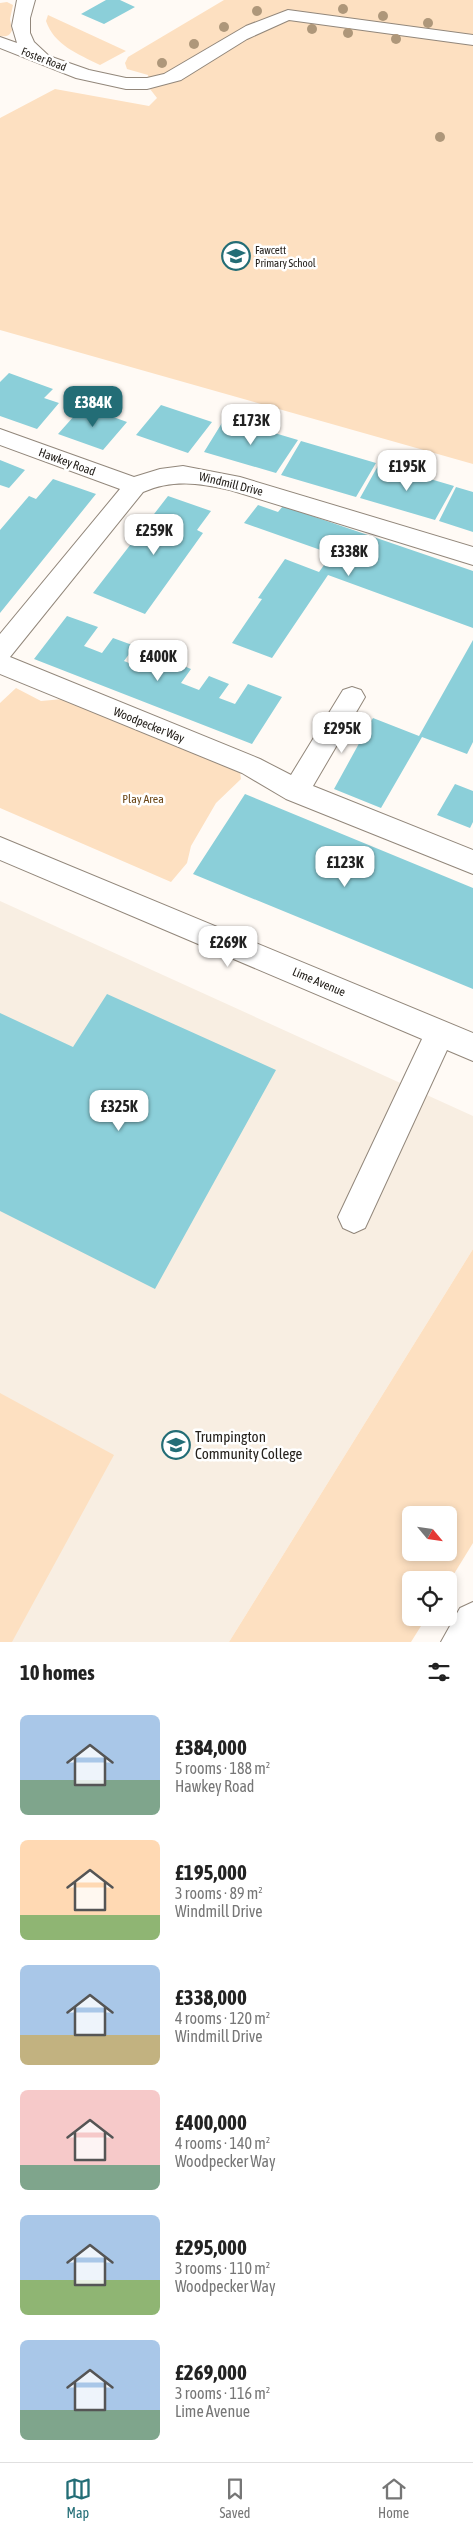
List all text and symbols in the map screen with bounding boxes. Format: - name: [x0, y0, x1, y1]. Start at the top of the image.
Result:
- street label: Foster Road: [20, 45, 68, 73]
- school or university icon: Fawcett Primary School: [221, 241, 251, 271]
- place label: Fawcett Primary School: [255, 244, 316, 269]
- pin: £384K: [58, 386, 128, 428]
- text: £384K: [74, 393, 112, 411]
- pin: £173K: [216, 404, 286, 446]
- text: £173K: [232, 411, 270, 429]
- street label: Hawkey Road: [37, 445, 97, 479]
- pin: £195K: [372, 450, 442, 492]
- text: £195K: [388, 457, 426, 475]
- street label: Windmill Drive: [197, 469, 265, 499]
- pin: £259K: [119, 514, 189, 556]
- text: £259K: [135, 521, 173, 539]
- pin: £338K: [314, 534, 384, 577]
- text: £338K: [330, 542, 368, 560]
- pin: £400K: [123, 640, 193, 682]
- text: £400K: [139, 647, 177, 665]
- street label: Woodpecker Way: [111, 704, 187, 746]
- pin: £295K: [307, 712, 377, 754]
- text: £295K: [323, 719, 361, 737]
- park label: Play Area: [122, 792, 164, 806]
- pin: £123K: [310, 846, 380, 888]
- text: £123K: [326, 853, 364, 871]
- pin: £269K: [193, 926, 263, 968]
- text: £269K: [209, 933, 247, 951]
- street label: Lime Avenue: [290, 965, 348, 999]
- pin: £325K: [84, 1090, 154, 1132]
- text: £325K: [100, 1097, 138, 1115]
- place label: Trumpington Community College: [195, 1428, 302, 1462]
- school or university icon: Trumpington Community College: [161, 1430, 191, 1460]
- north arrow: [402, 1506, 458, 1561]
- map controls: [402, 1506, 457, 1626]
- button: locate: [402, 1571, 457, 1626]
- icon: filters: [425, 1658, 453, 1686]
- text: 10 homes: [20, 1660, 95, 1684]
- icon: home: [60, 1735, 120, 1795]
- text: £384,000: [175, 1735, 247, 1759]
- text: 5 rooms · 188 m²: [175, 1759, 270, 1777]
- text: Hawkey Road: [175, 1777, 254, 1795]
- icon: home: [60, 1860, 120, 1920]
- text: £195,000: [175, 1860, 247, 1884]
- text: 3 rooms · 89 m²: [175, 1884, 263, 1902]
- text: Windmill Drive: [175, 1902, 263, 1920]
- icon: home: [60, 1985, 120, 2045]
- text: £338,000: [175, 1985, 247, 2009]
- text: 4 rooms · 120 m²: [175, 2009, 270, 2027]
- text: Windmill Drive: [175, 2027, 263, 2045]
- icon: home: [60, 2110, 120, 2170]
- text: £400,000: [175, 2110, 247, 2134]
- text: 4 rooms · 140 m²: [175, 2134, 270, 2152]
- text: Woodpecker Way: [175, 2152, 275, 2170]
- icon: home: [60, 2235, 120, 2295]
- text: £295,000: [175, 2235, 247, 2259]
- text: 3 rooms · 110 m²: [175, 2259, 270, 2277]
- text: Woodpecker Way: [175, 2277, 275, 2295]
- icon: home: [60, 2360, 120, 2420]
- text: £269,000: [175, 2360, 247, 2384]
- text: 3 rooms · 116 m²: [175, 2384, 270, 2402]
- text: Lime Avenue: [175, 2402, 250, 2420]
- tab: Map: [64, 2475, 92, 2521]
- tab: Saved: [219, 2475, 250, 2521]
- tab: Home: [378, 2475, 409, 2521]

